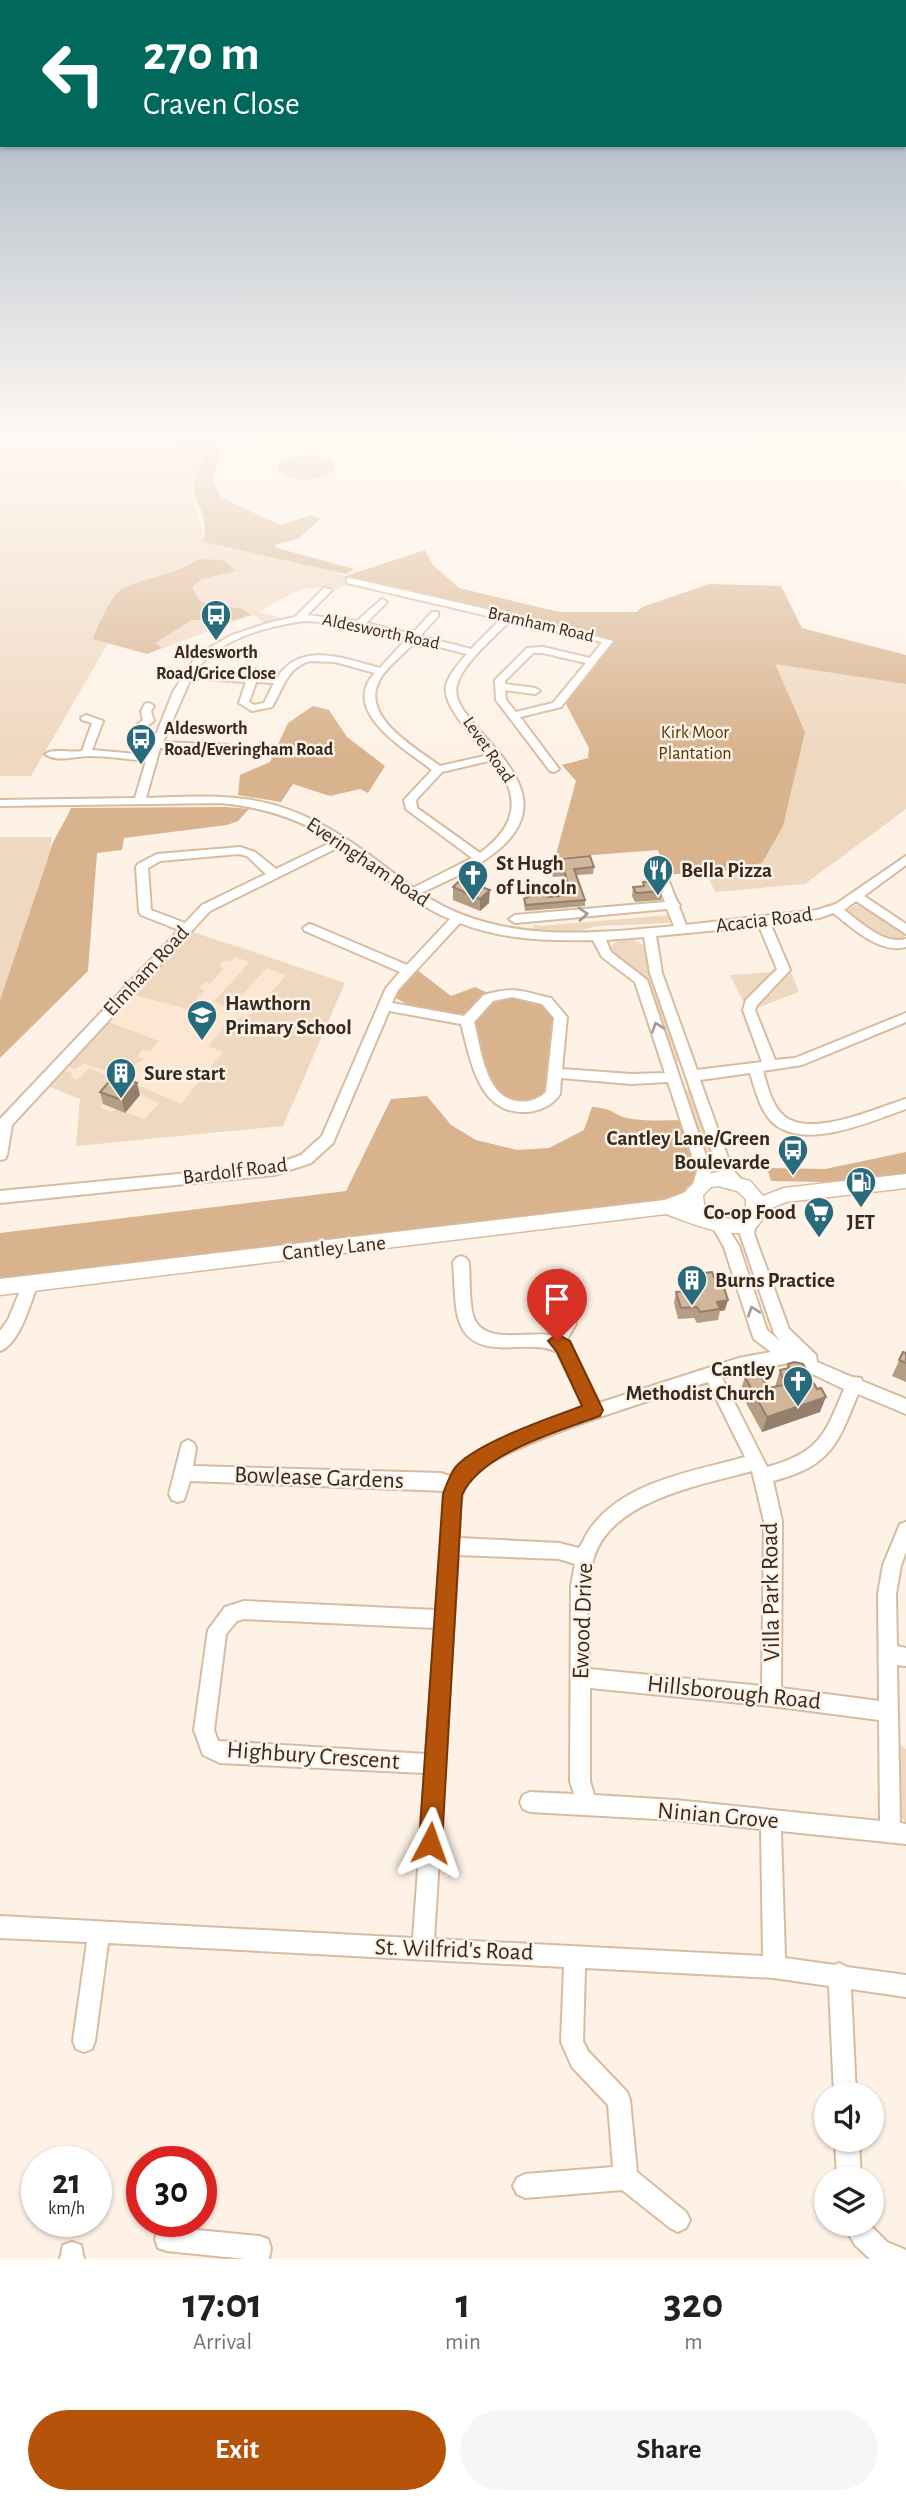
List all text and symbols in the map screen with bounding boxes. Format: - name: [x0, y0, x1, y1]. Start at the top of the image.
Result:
- icon: left: [28, 28, 119, 119]
- text: 270 m: [143, 30, 260, 79]
- text: Craven Close: [143, 88, 300, 120]
- bus stop icon: Aldesworth Road/Grice Close: [199, 598, 233, 642]
- street label: Bramham Road: [486, 604, 596, 646]
- street label: Aldesworth Road: [321, 611, 441, 653]
- place label: Aldesworth Road/Grice Close: [156, 644, 276, 683]
- street label: Levet Road: [459, 714, 517, 786]
- place label: Aldesworth Road/Everingham Road: [164, 720, 334, 759]
- bus stop icon: Aldesworth Road/Everingham Road: [124, 722, 158, 766]
- park label: Kirk Moor Plantation: [658, 724, 732, 763]
- street label: Everingham Road: [303, 813, 433, 911]
- place label: St Hugh of Lincoln: [496, 853, 577, 898]
- restaurant icon: Bella Pizza: [641, 853, 675, 897]
- church icon: St Hugh of Lincoln: [456, 858, 490, 902]
- place label: Bella Pizza: [681, 860, 772, 881]
- street label: Acacia Road: [714, 904, 814, 936]
- one-way arrow: [578, 907, 589, 922]
- street label: Elmham Road: [99, 922, 193, 1020]
- place label: Hawthorn Primary School: [225, 993, 352, 1038]
- school or university icon: Hawthorn Primary School: [185, 998, 219, 1042]
- one-way arrow: [651, 1022, 665, 1034]
- building icon: Sure start: [104, 1056, 138, 1100]
- place label: Sure start: [144, 1063, 225, 1084]
- place label: Cantley Lane/Green Boulevarde: [607, 1128, 770, 1173]
- bus stop icon: Cantley Lane/Green Boulevarde: [776, 1133, 810, 1177]
- street label: Bardolf Road: [181, 1154, 289, 1188]
- fuel station icon: JET: [844, 1165, 878, 1209]
- supermarket icon: Co-op Food: [802, 1195, 836, 1239]
- place label: Co-op Food: [703, 1202, 796, 1223]
- place label: JET: [847, 1212, 876, 1233]
- street label: Cantley Lane: [281, 1232, 387, 1264]
- building icon: Burns Practice: [675, 1263, 709, 1307]
- pin: [527, 1269, 587, 1341]
- place label: Burns Practice: [715, 1270, 835, 1291]
- icon: arrive: [538, 1280, 576, 1318]
- one-way arrow: [747, 1306, 761, 1318]
- place label: Cantley Methodist Church: [626, 1359, 776, 1404]
- church icon: Cantley Methodist Church: [781, 1364, 815, 1408]
- street label: Bowlease Gardens: [234, 1463, 404, 1493]
- street label: Villa Park Road: [758, 1522, 784, 1662]
- street label: Ewood Drive: [569, 1562, 597, 1680]
- street label: Hillsborough Road: [646, 1672, 822, 1714]
- street label: Highbury Crescent: [226, 1738, 400, 1774]
- street label: Ninian Grove: [656, 1799, 780, 1833]
- position arrow: [393, 1806, 467, 1880]
- street label: St. Wilfrid's Road: [374, 1935, 534, 1965]
- map controls: [814, 2082, 884, 2236]
- button: sound: [814, 2082, 884, 2152]
- speed limit sign: 30: [126, 2146, 217, 2237]
- text: 21: [52, 2165, 81, 2200]
- button: layers: [814, 2166, 884, 2236]
- text: km/h: [48, 2200, 85, 2218]
- text: 17:01: [183, 2283, 263, 2325]
- text: 1: [455, 2283, 471, 2325]
- text: 320: [664, 2283, 723, 2325]
- text: Arrival: [193, 2331, 252, 2354]
- text: min: [445, 2331, 481, 2354]
- text: m: [684, 2331, 703, 2354]
- button: Exit: [28, 2410, 446, 2490]
- button: Share: [460, 2410, 878, 2490]

